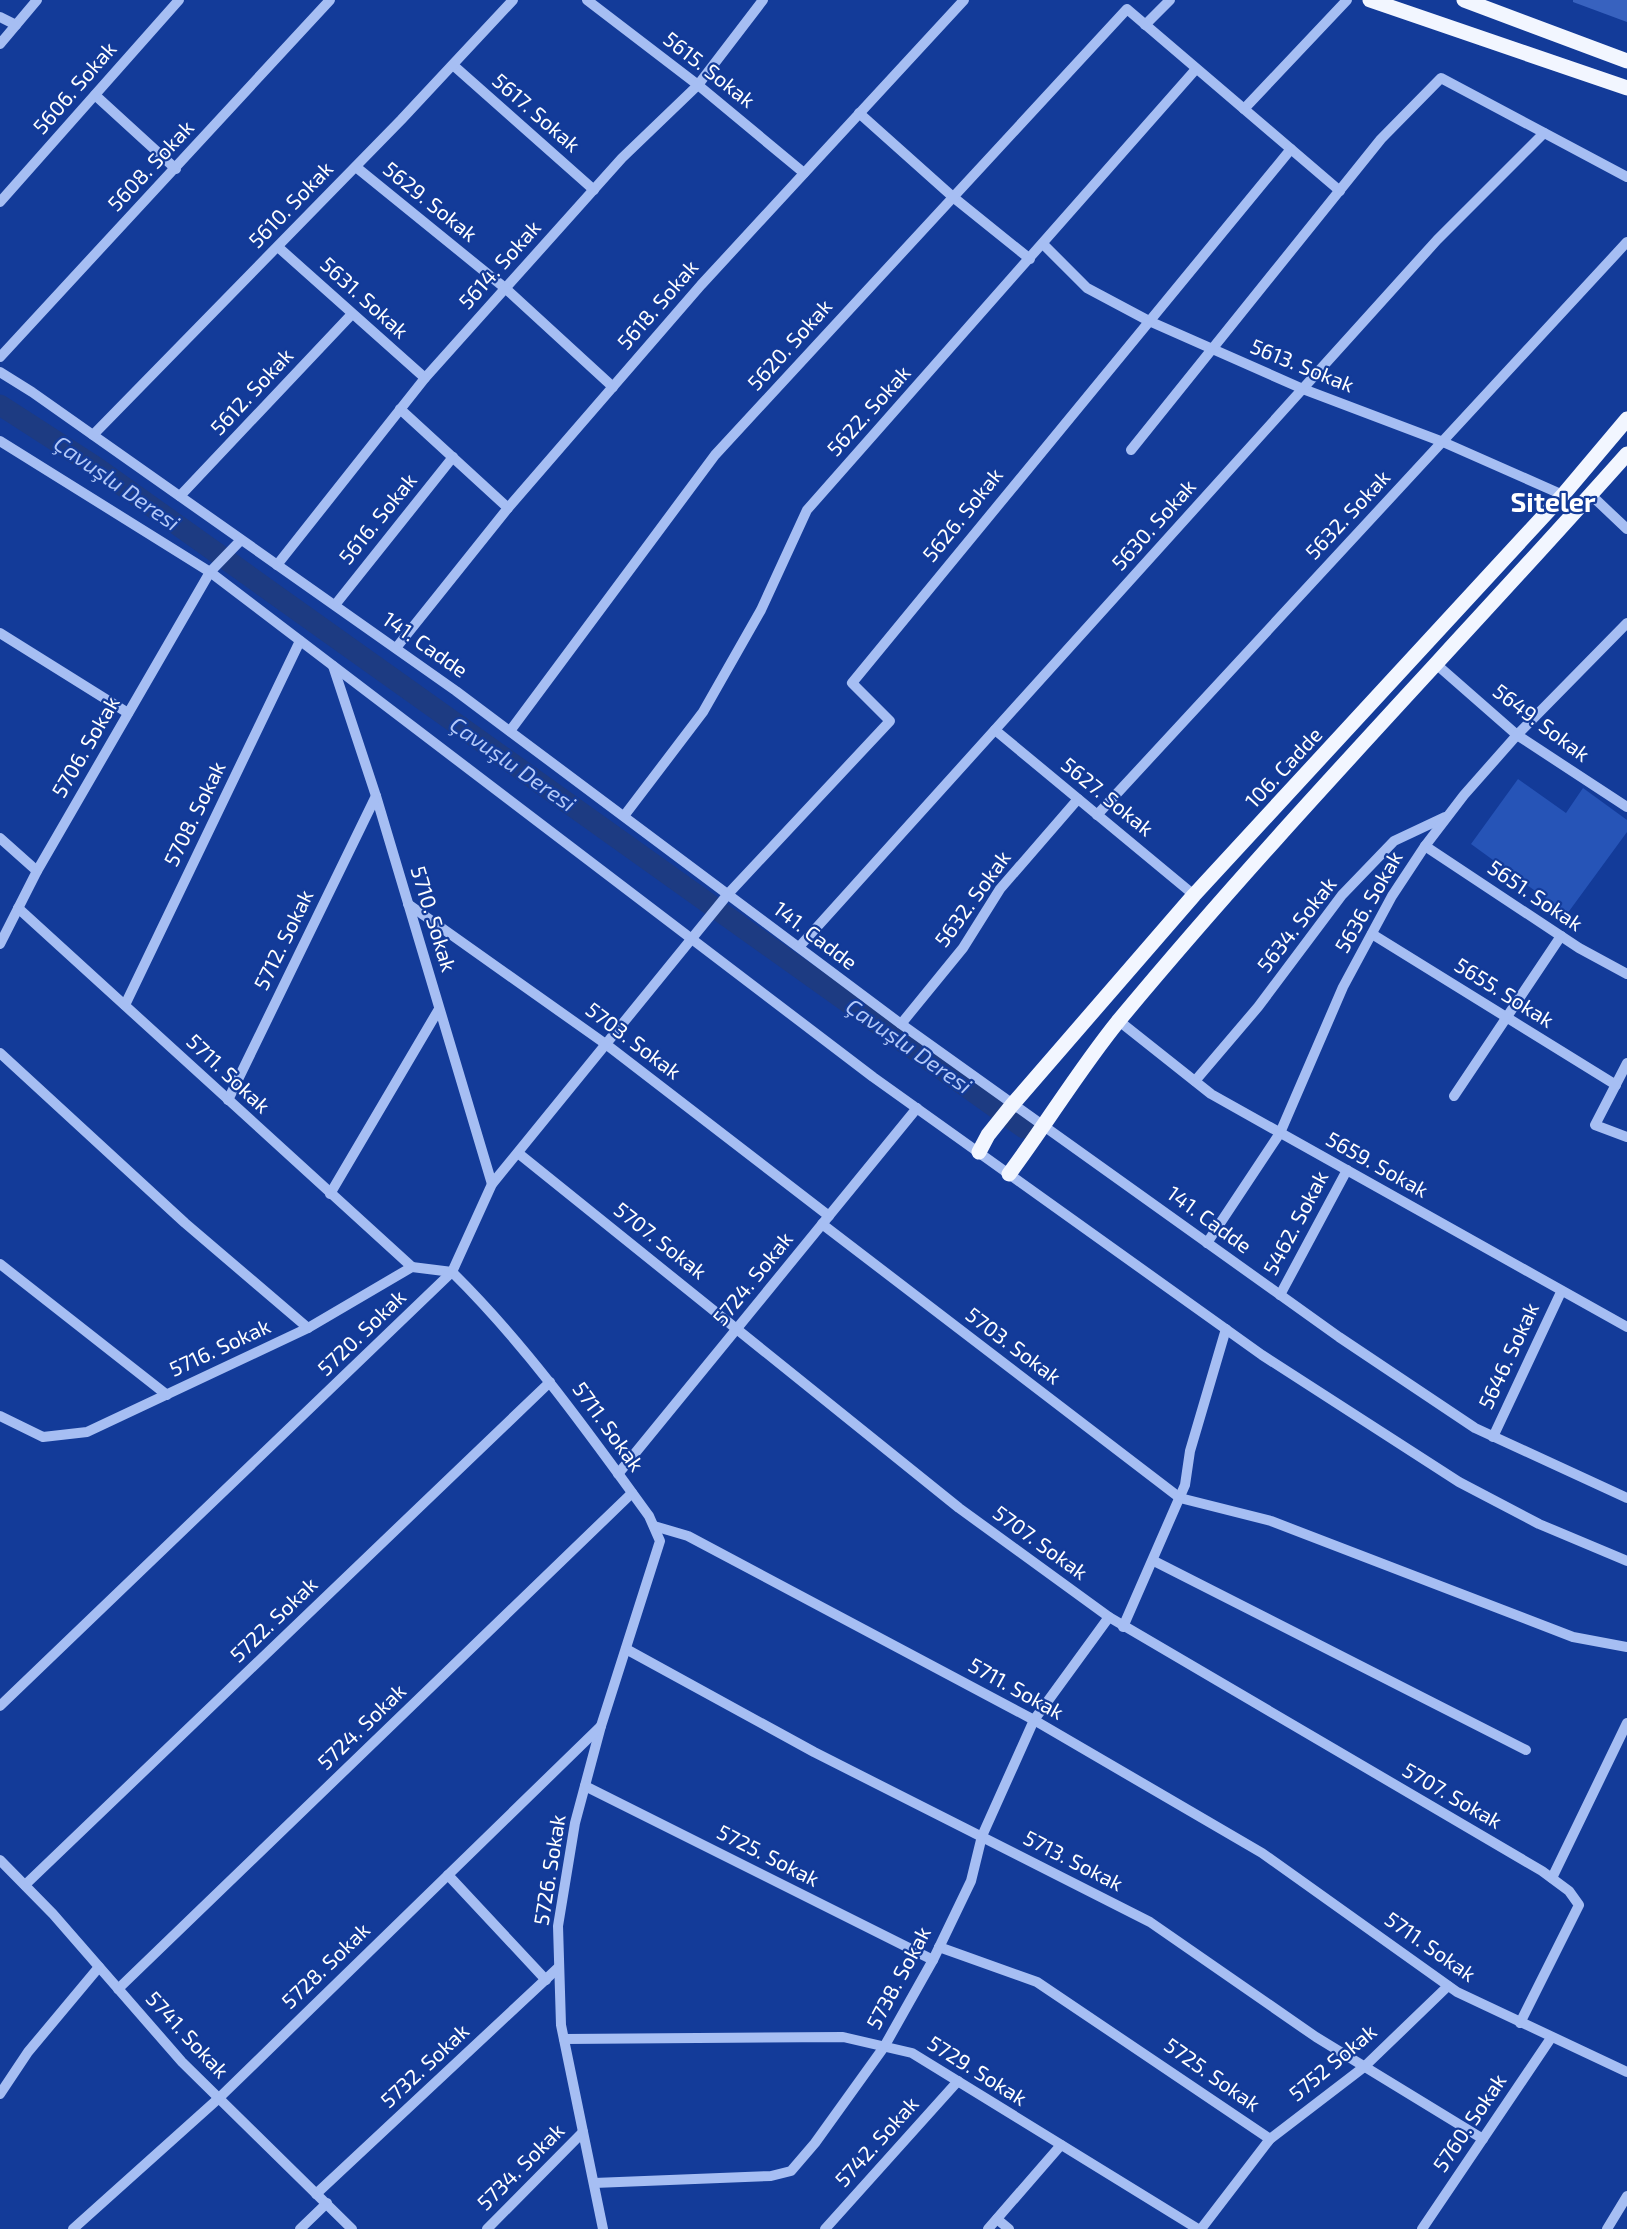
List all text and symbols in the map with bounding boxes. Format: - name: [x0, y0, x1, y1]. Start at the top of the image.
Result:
- street label: 5615. Sokak: [659, 25, 761, 112]
- street label: 5606. Sokak: [27, 36, 121, 138]
- street label: 5617. Sokak: [488, 67, 586, 157]
- street label: 5608. Sokak: [102, 114, 198, 215]
- street label: 5610. Sokak: [243, 155, 337, 252]
- street label: 5629. Sokak: [379, 155, 483, 246]
- street label: 5614. Sokak: [453, 214, 545, 313]
- street label: 5631. Sokak: [316, 251, 414, 343]
- street label: 5618. Sokak: [611, 254, 703, 354]
- street label: 5620. Sokak: [742, 293, 836, 395]
- street label: 5613. Sokak: [1247, 333, 1358, 397]
- street label: 5612. Sokak: [204, 342, 298, 440]
- street label: 5622. Sokak: [821, 359, 915, 460]
- water label: Çavuşlu Deresi: [49, 429, 185, 537]
- street label: 5626. Sokak: [916, 462, 1007, 566]
- street label: 5632. Sokak: [1299, 464, 1395, 564]
- street label: 5616. Sokak: [333, 467, 421, 569]
- street label: 5630. Sokak: [1106, 473, 1200, 575]
- district label: Siteler: [1510, 485, 1596, 517]
- street label: 141. Cadde: [379, 605, 473, 682]
- street label: 5649. Sokak: [1489, 677, 1595, 766]
- street label: 5706. Sokak: [46, 691, 124, 801]
- water label: Çavuşlu Deresi: [445, 710, 581, 818]
- street label: 106. Cadde: [1239, 721, 1327, 813]
- street label: 5627. Sokak: [1057, 751, 1159, 841]
- street label: 5708. Sokak: [158, 757, 230, 870]
- street label: 5632. Sokak: [929, 845, 1015, 951]
- street label: 5636. Sokak: [1329, 846, 1407, 956]
- street label: 5651. Sokak: [1484, 854, 1588, 936]
- street label: 5710. Sokak: [407, 863, 462, 975]
- street label: 5634. Sokak: [1251, 871, 1341, 977]
- street label: 5712. Sokak: [248, 885, 318, 993]
- street label: 141. Cadde: [769, 895, 863, 974]
- street label: 5655. Sokak: [1451, 951, 1559, 1032]
- water label: Çavuşlu Deresi: [841, 992, 977, 1100]
- street label: 5703. Sokak: [581, 996, 687, 1084]
- street label: 5711. Sokak: [182, 1028, 276, 1118]
- street label: 5659. Sokak: [1322, 1125, 1433, 1202]
- street label: 5462. Sokak: [1257, 1166, 1333, 1279]
- street label: 141. Cadde: [1163, 1180, 1257, 1258]
- street label: 5707. Sokak: [610, 1196, 712, 1284]
- street label: 5724. Sokak: [707, 1226, 797, 1330]
- street label: 5720. Sokak: [312, 1284, 410, 1380]
- street label: 5646. Sokak: [1472, 1298, 1543, 1412]
- street label: 5703. Sokak: [961, 1301, 1067, 1389]
- street label: 5716. Sokak: [165, 1312, 274, 1381]
- street label: 5711. Sokak: [568, 1376, 650, 1476]
- street label: 5707. Sokak: [989, 1499, 1093, 1585]
- street label: 5722. Sokak: [224, 1571, 322, 1667]
- street label: 5711. Sokak: [965, 1651, 1069, 1724]
- street label: 5724. Sokak: [312, 1678, 410, 1774]
- street label: 5707. Sokak: [1399, 1756, 1507, 1833]
- street label: 5726. Sokak: [527, 1812, 570, 1927]
- street label: 5725. Sokak: [713, 1818, 824, 1891]
- street label: 5713. Sokak: [1020, 1824, 1128, 1895]
- street label: 5711. Sokak: [1381, 1905, 1481, 1986]
- street label: 5728. Sokak: [276, 1917, 374, 2013]
- street label: 5738. Sokak: [860, 1921, 935, 2033]
- street label: 5741. Sokak: [142, 1985, 235, 2083]
- street label: 5732. Sokak: [375, 2017, 474, 2112]
- street label: 5752 Sokak: [1283, 2018, 1381, 2106]
- street label: 5729. Sokak: [924, 2029, 1032, 2110]
- street label: 5725. Sokak: [1160, 2032, 1266, 2116]
- street label: 5760. Sokak: [1427, 2068, 1511, 2176]
- street label: 5742. Sokak: [829, 2090, 923, 2191]
- street label: 5734. Sokak: [471, 2117, 569, 2215]

